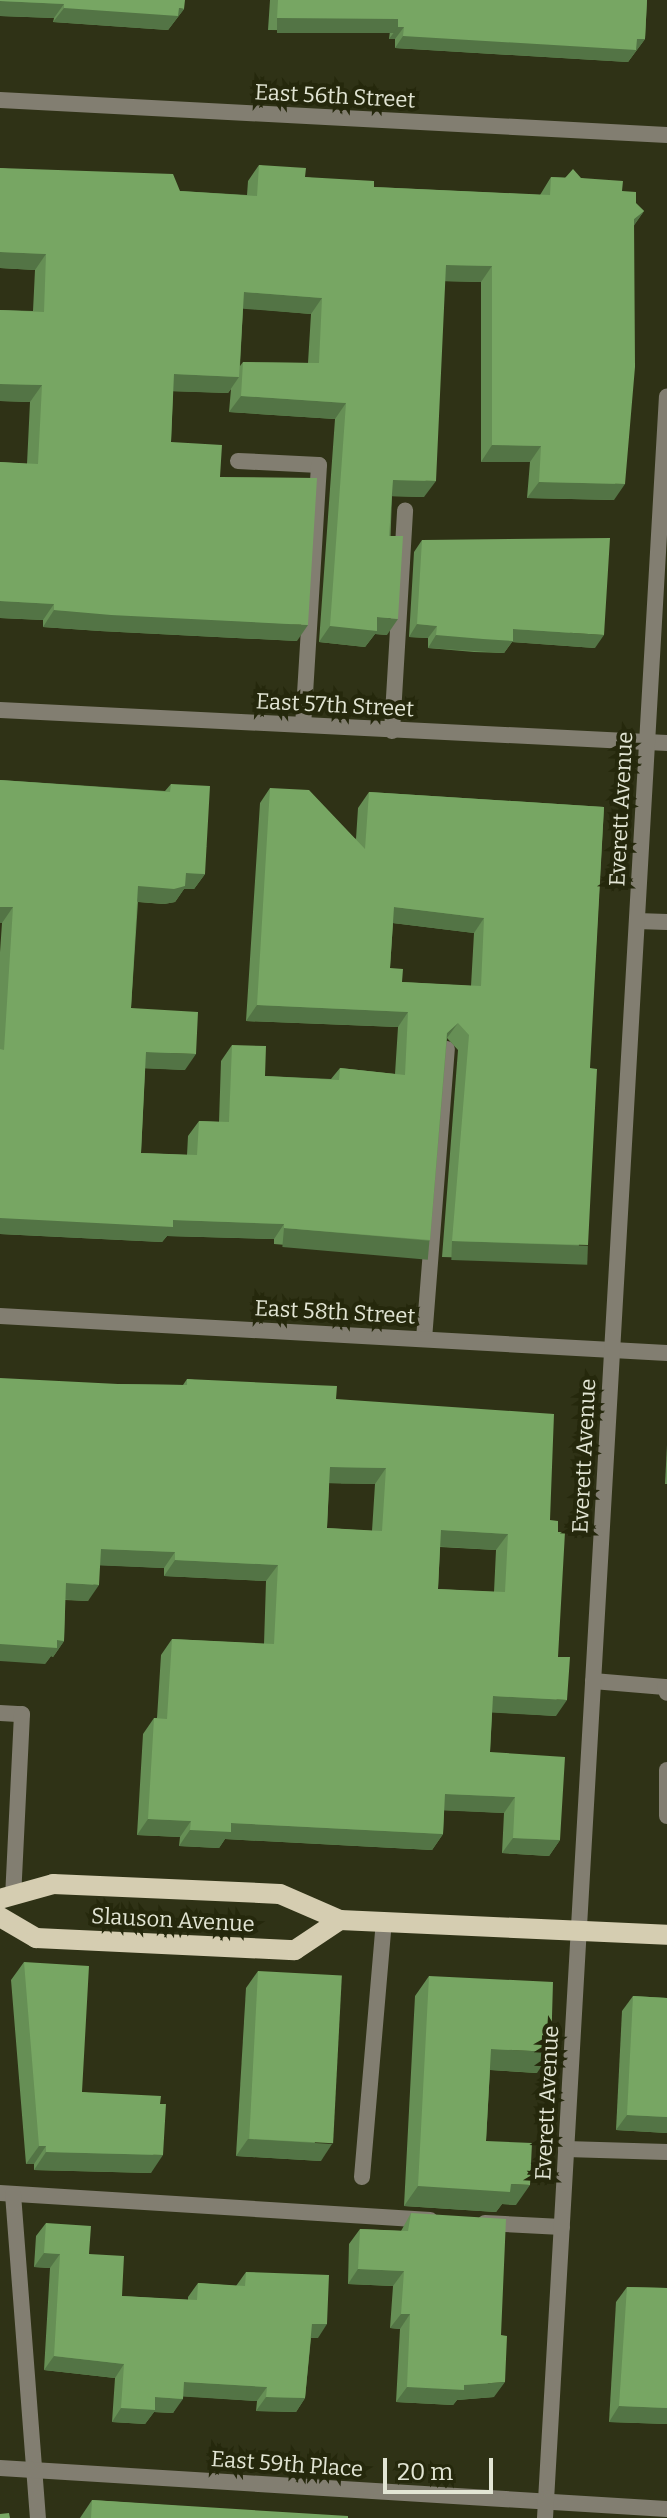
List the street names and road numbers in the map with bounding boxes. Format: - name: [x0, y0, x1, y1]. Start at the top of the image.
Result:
- street label: East 56th Street: [254, 79, 416, 113]
- street label: East 57th Street: [255, 688, 415, 722]
- street label: Everett Avenue: [604, 731, 638, 887]
- street label: East 58th Street: [254, 1295, 416, 1329]
- street label: Everett Avenue: [567, 1378, 601, 1534]
- street label: Slauson Avenue: [91, 1903, 255, 1937]
- street label: Everett Avenue: [530, 2025, 564, 2181]
- street label: East 59th Place: [210, 2446, 364, 2482]

